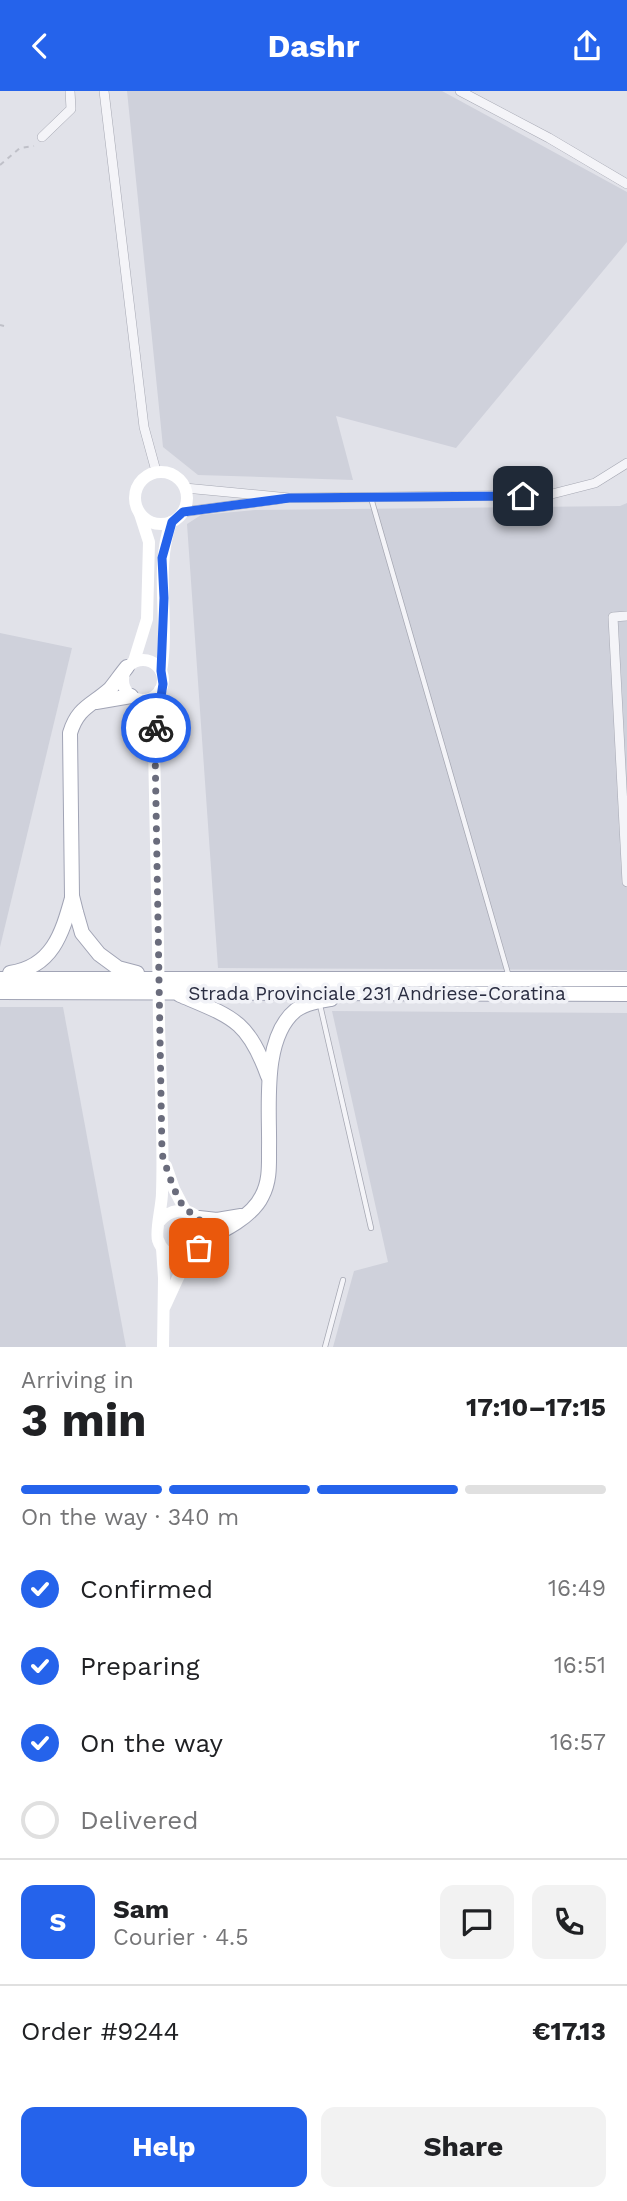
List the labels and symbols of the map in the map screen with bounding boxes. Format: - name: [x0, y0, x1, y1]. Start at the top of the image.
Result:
- pin: [493, 466, 553, 526]
- courier: [121, 693, 191, 763]
- street label: Strada Provinciale 231 Andriese-Coratina: [188, 982, 566, 1005]
- pin: [169, 1218, 229, 1278]

